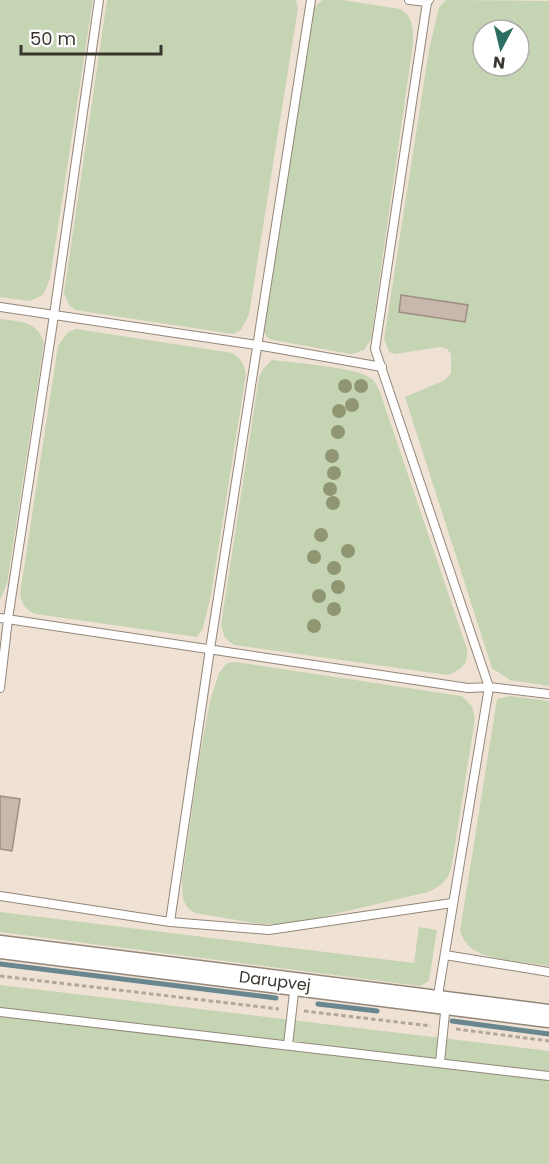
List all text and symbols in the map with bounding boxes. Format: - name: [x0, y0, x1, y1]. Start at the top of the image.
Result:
- scale bar: [21, 18, 160, 56]
- north arrow: [471, 18, 531, 78]
- text: 50 m: [30, 26, 76, 51]
- text: N: [492, 50, 507, 75]
- street label: Darupvej: [238, 965, 312, 997]

